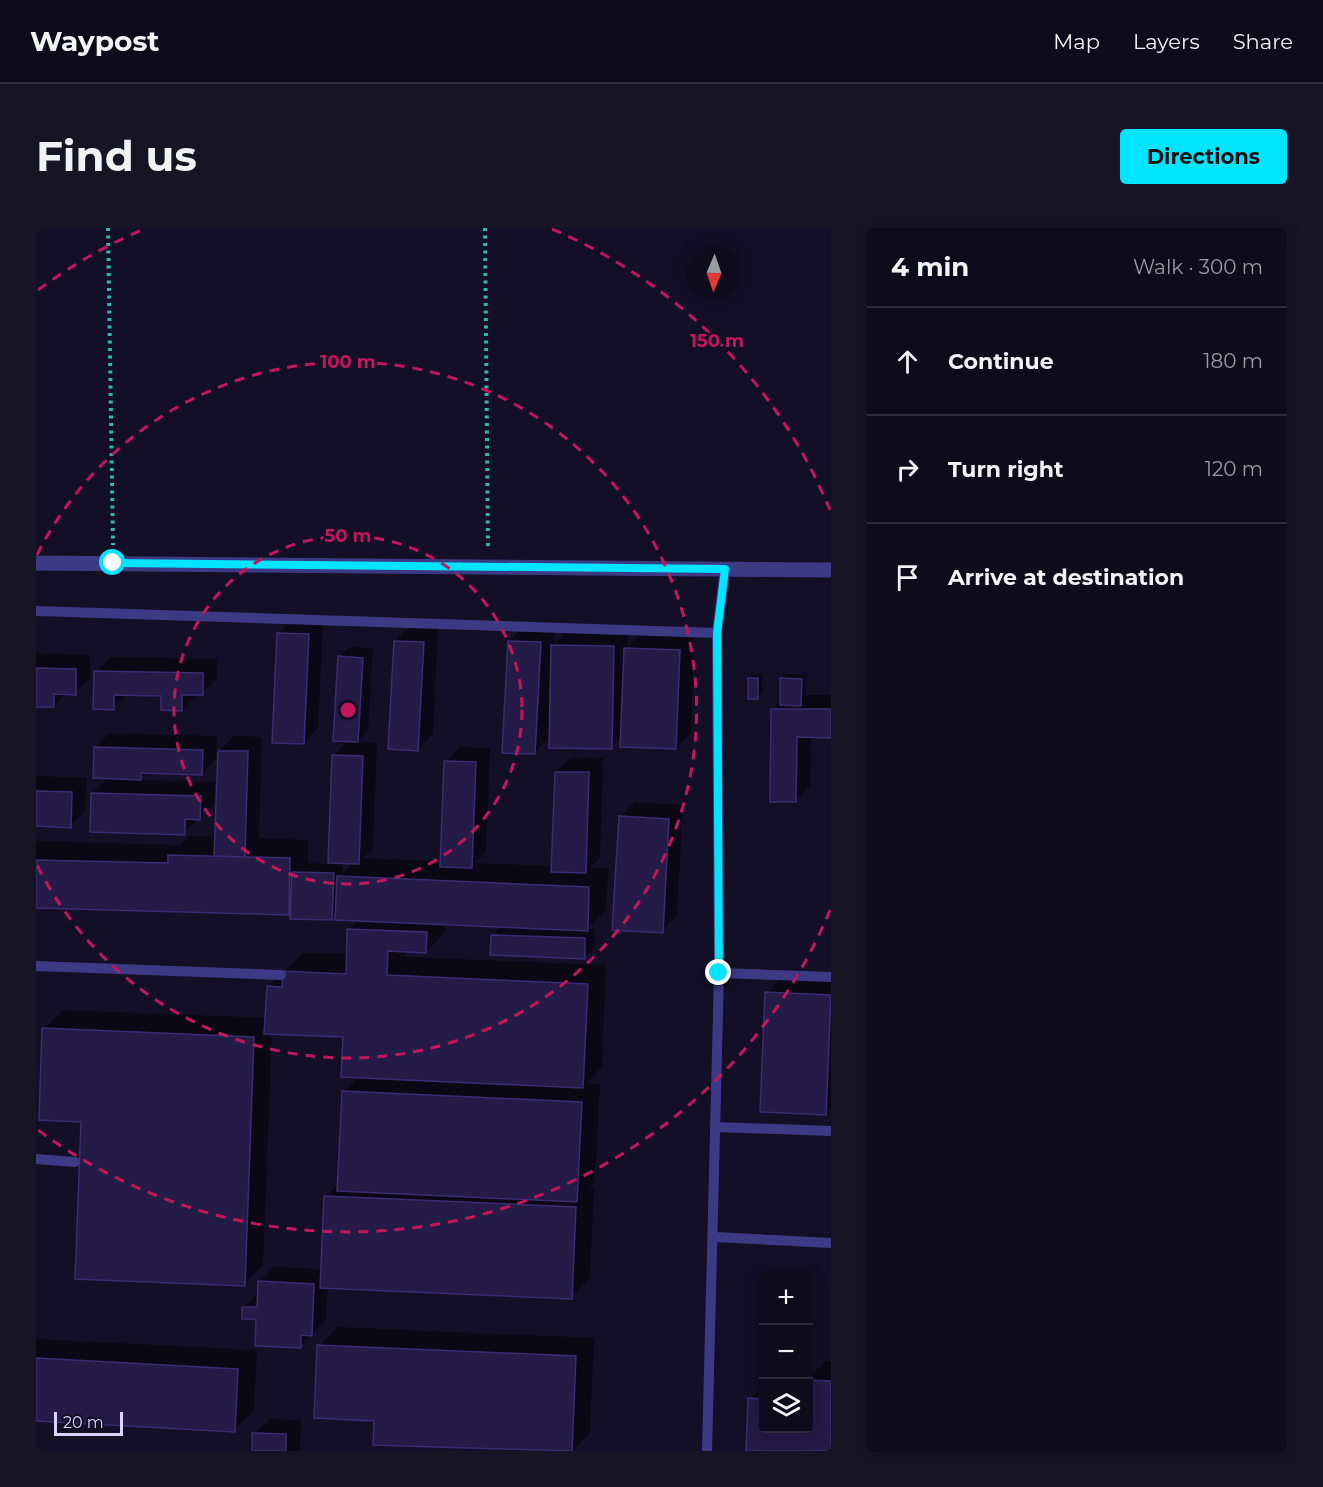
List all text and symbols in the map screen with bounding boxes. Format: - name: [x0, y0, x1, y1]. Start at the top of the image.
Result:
- text: Waypost: [30, 24, 160, 58]
- text: Map: [1053, 29, 1100, 54]
- text: Layers: [1133, 29, 1200, 54]
- text: Share: [1233, 29, 1293, 54]
- button: Directions: [1120, 129, 1287, 184]
- text: Find us: [36, 130, 197, 182]
- north arrow: [687, 246, 741, 300]
- text: 4 min: [891, 251, 969, 283]
- text: Walk · 300 m: [1133, 255, 1263, 279]
- text: 150 m: [690, 330, 744, 352]
- icon: ahead: [891, 345, 924, 378]
- text: Continue: [948, 348, 1054, 375]
- text: 180 m: [1203, 349, 1263, 373]
- text: 100 m: [320, 351, 376, 373]
- icon: right: [891, 453, 924, 486]
- text: Turn right: [948, 456, 1063, 483]
- text: 120 m: [1205, 457, 1263, 481]
- text: 50 m: [325, 525, 371, 547]
- route start: [99, 549, 125, 575]
- icon: arrive: [891, 561, 924, 594]
- text: Arrive at destination: [948, 564, 1184, 591]
- centre of rings: [338, 700, 358, 720]
- route end: [705, 959, 731, 985]
- map controls: [759, 1271, 813, 1433]
- button: +: [759, 1271, 813, 1325]
- button: −: [759, 1325, 813, 1379]
- button: layers: [759, 1379, 813, 1433]
- scale bar: [54, 1409, 123, 1436]
- text: 20 m: [63, 1413, 104, 1432]

